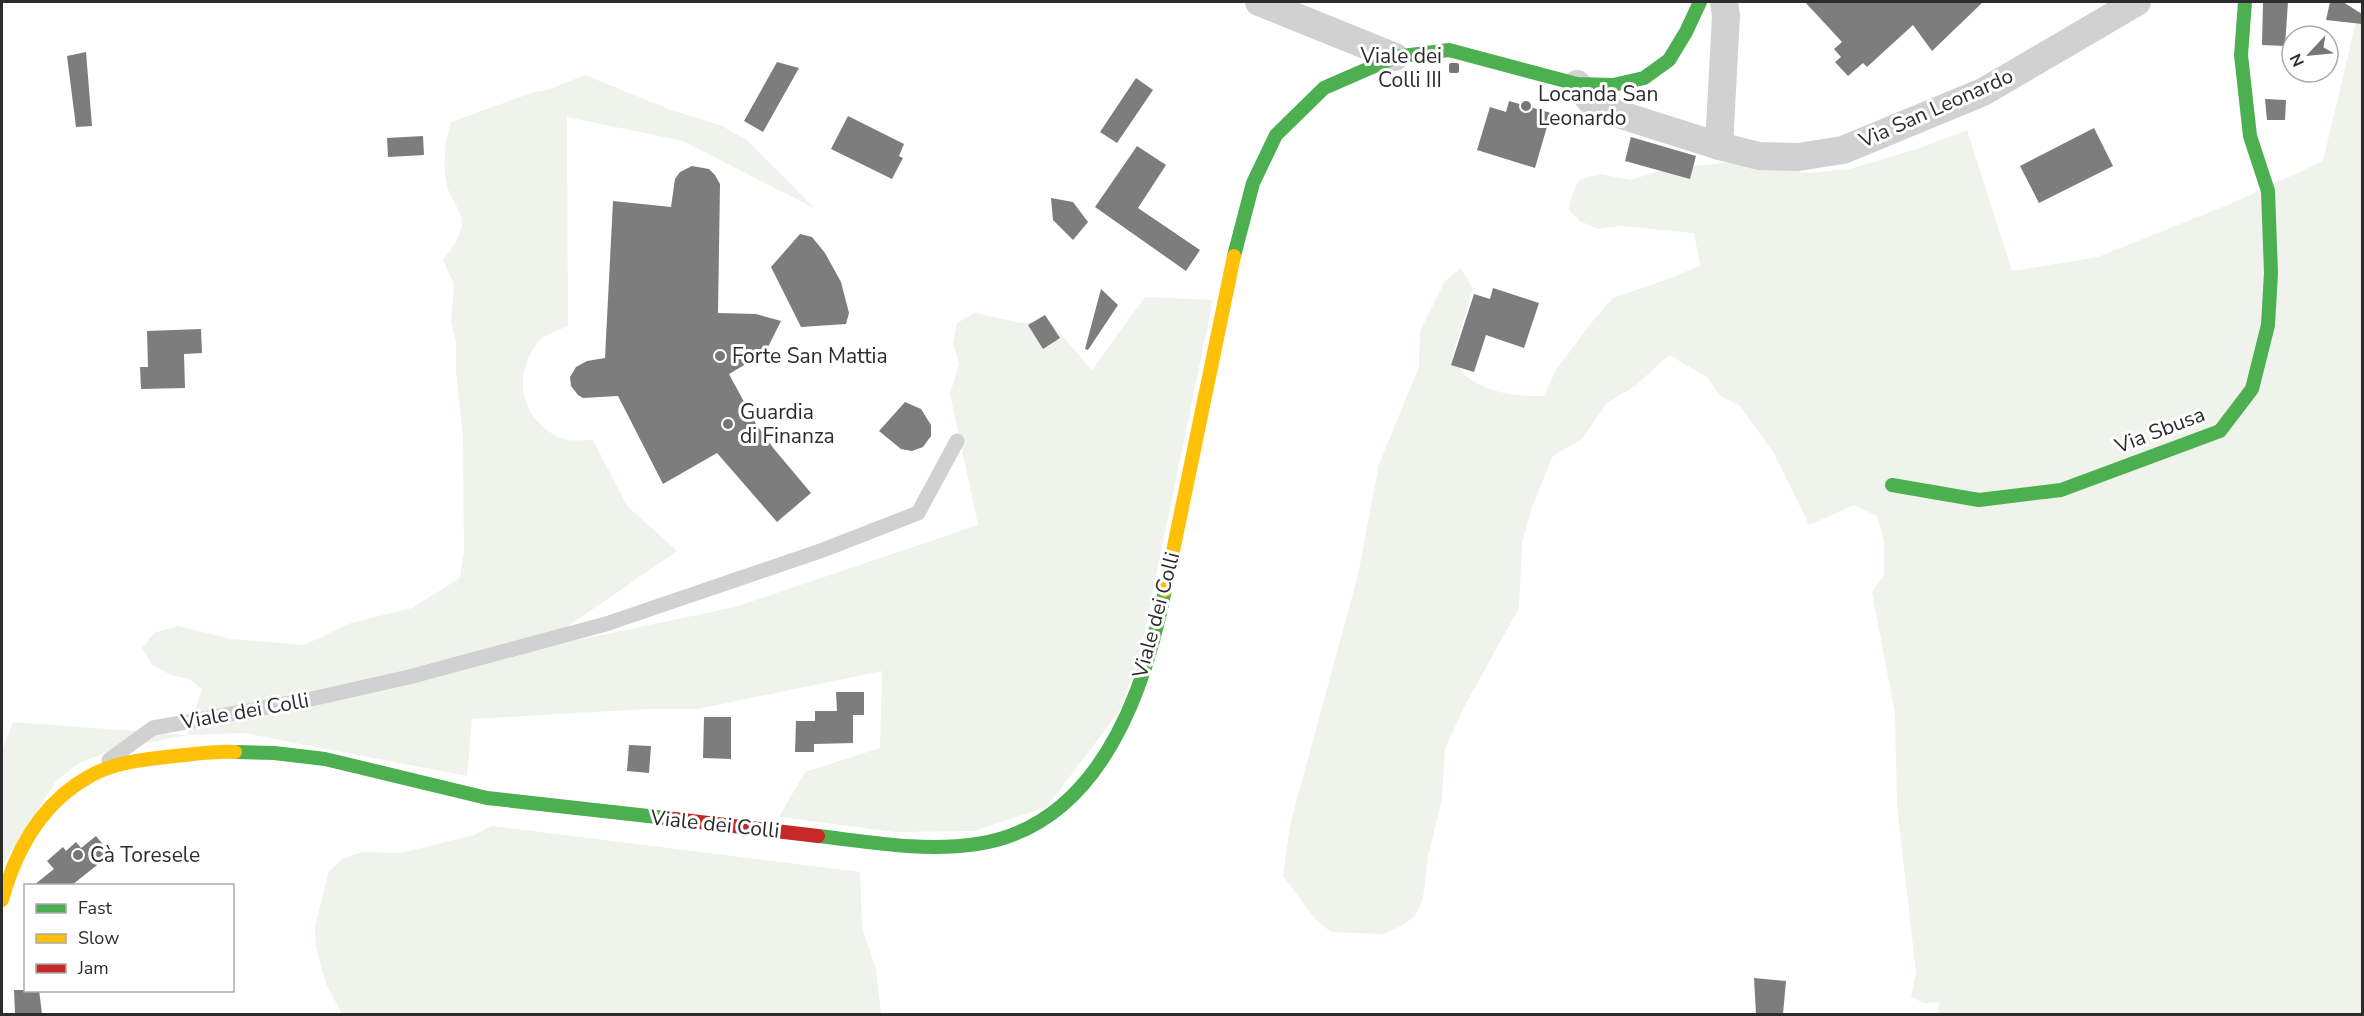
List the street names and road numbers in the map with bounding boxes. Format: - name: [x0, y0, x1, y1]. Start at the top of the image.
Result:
- street label: Via San Leonardo: [1854, 62, 2017, 155]
- street label: Via Sbusa: [2110, 400, 2209, 460]
- street label: Viale dei Colli: [1125, 549, 1186, 682]
- street label: Viale dei Colli: [178, 686, 311, 736]
- street label: Viale dei Colli: [648, 803, 781, 845]

